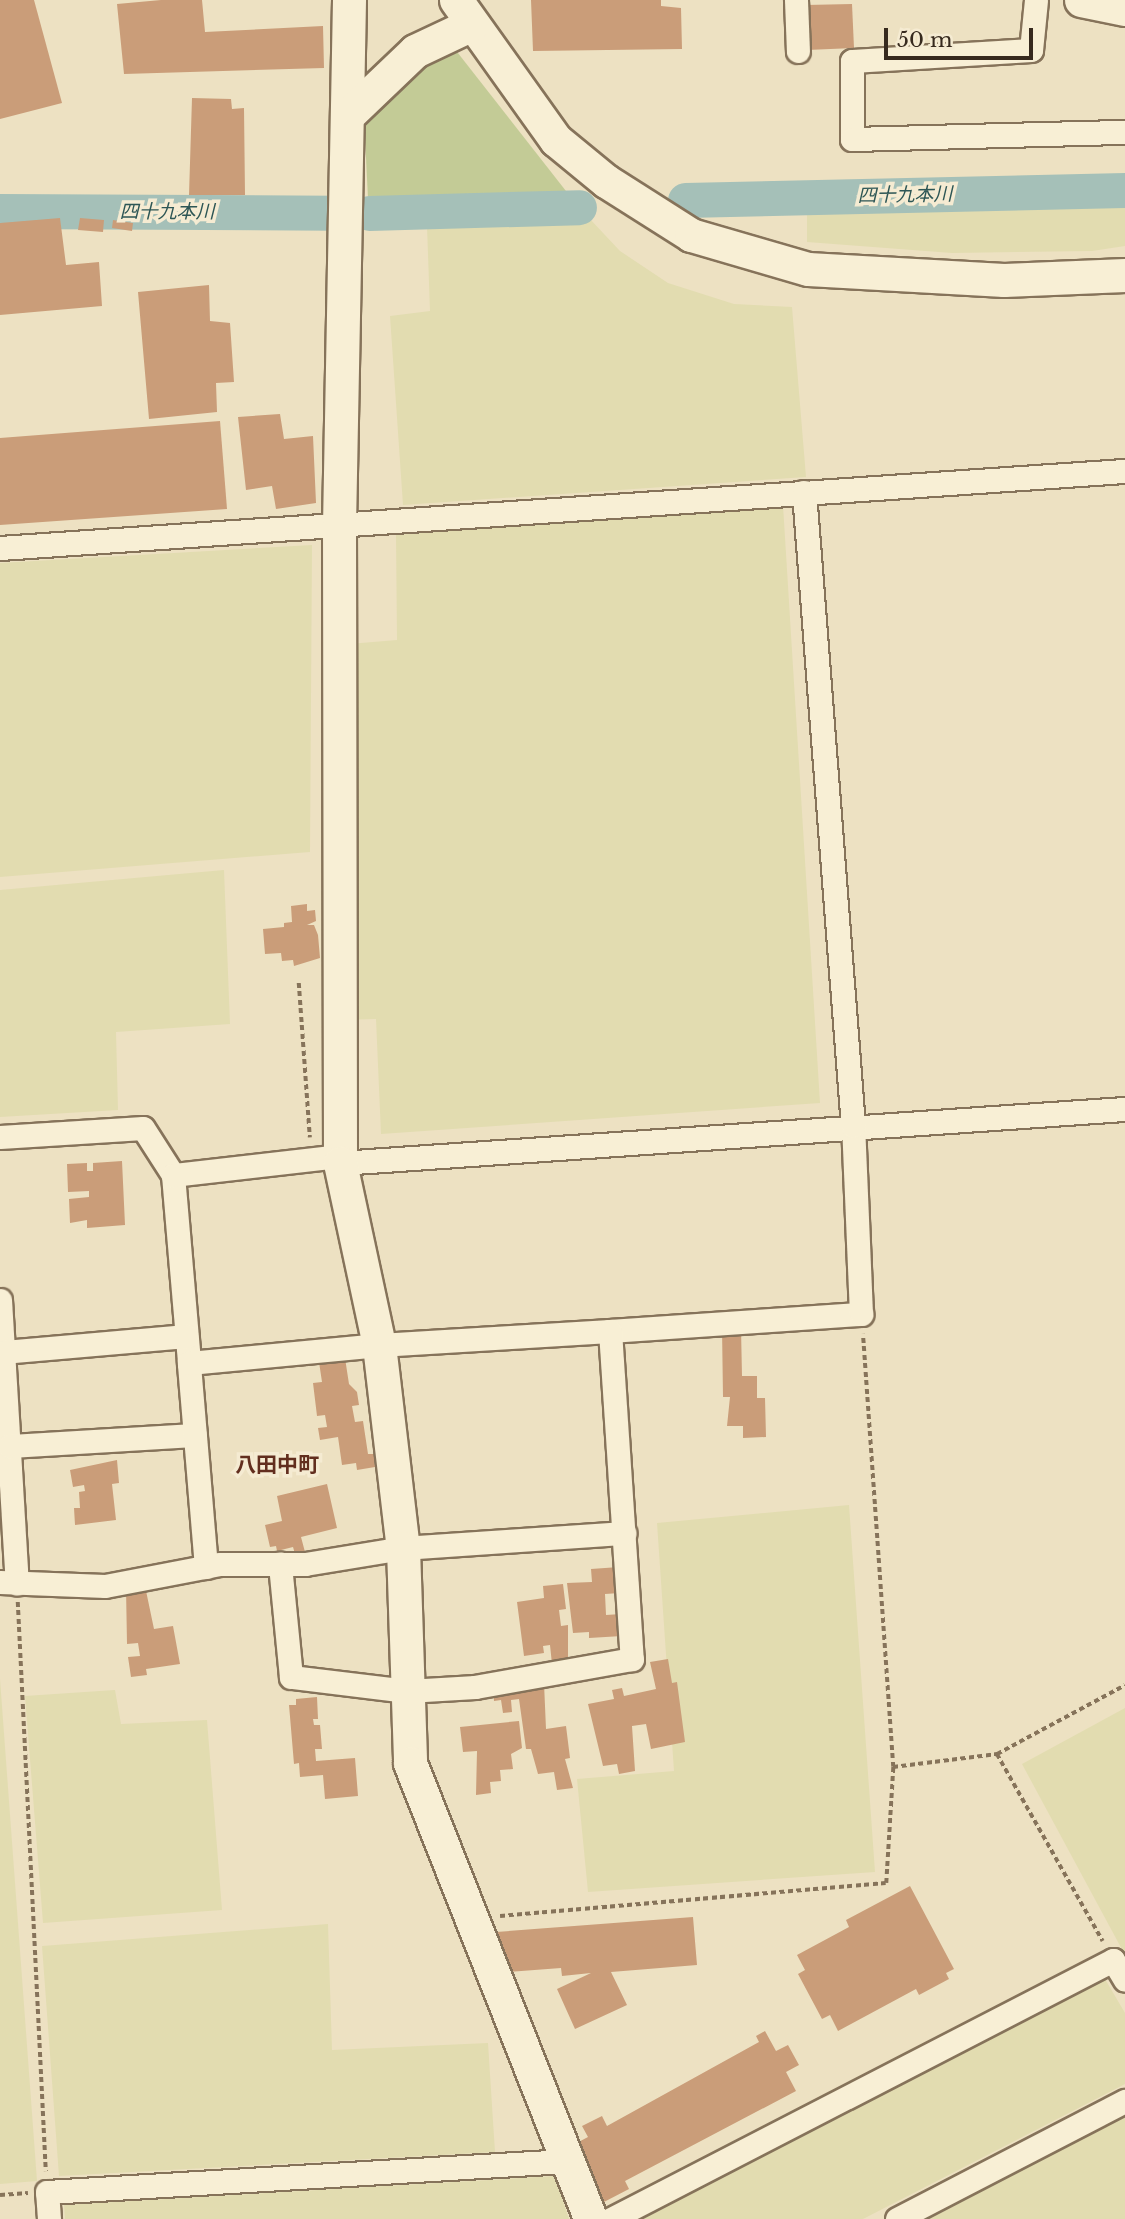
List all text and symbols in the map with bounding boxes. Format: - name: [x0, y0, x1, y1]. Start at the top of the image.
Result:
- scale bar: [887, 14, 1036, 58]
- text: 50 m: [897, 27, 952, 53]
- water label: 四十九本川: [857, 183, 953, 207]
- water label: 四十九本川: [120, 201, 214, 223]
- district label: 八田中町: [235, 1452, 319, 1478]

